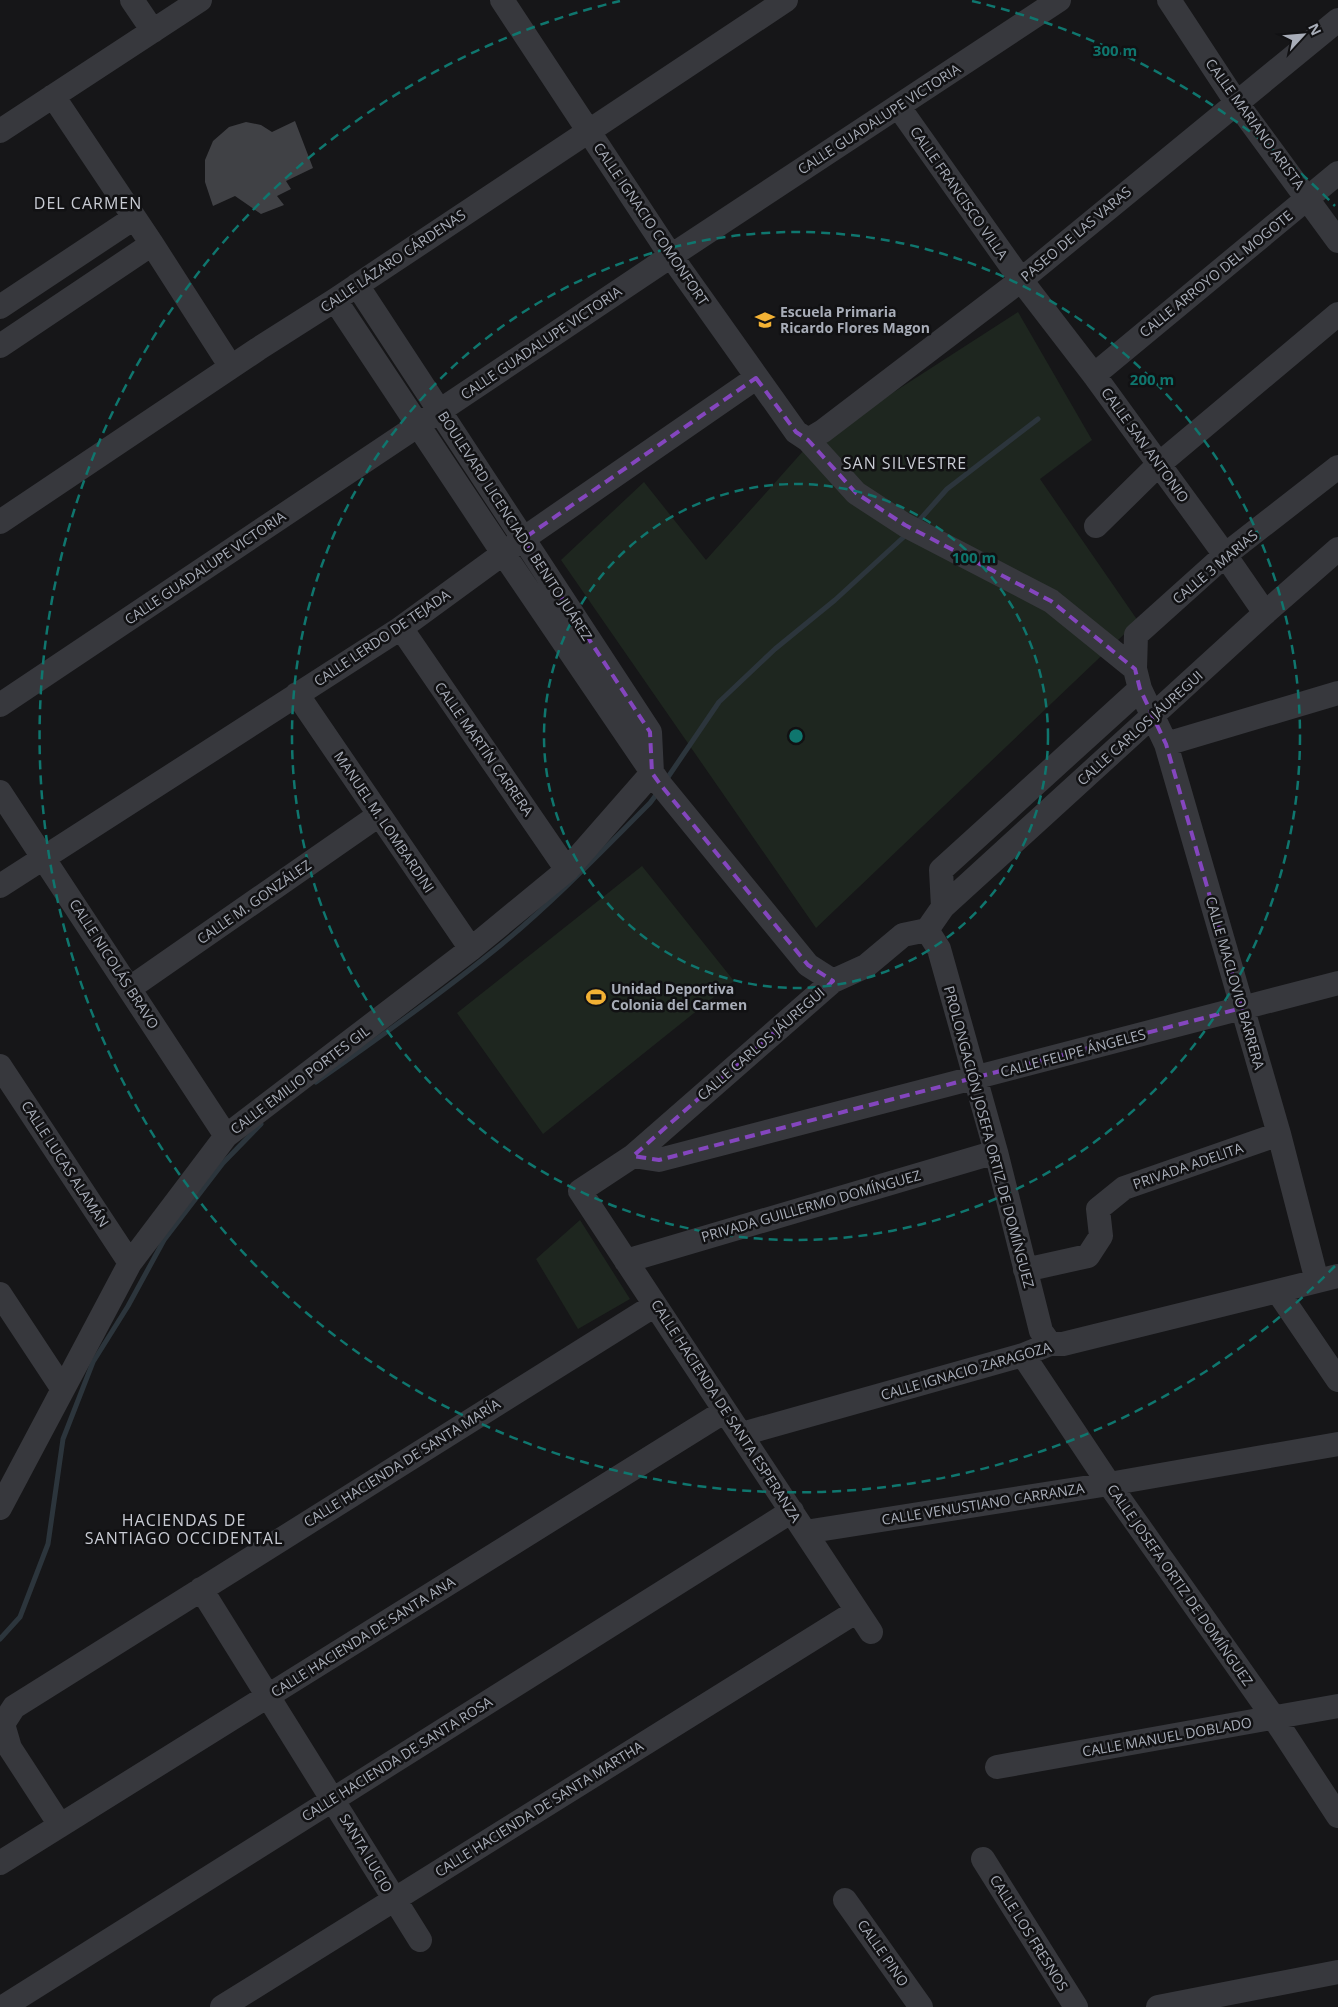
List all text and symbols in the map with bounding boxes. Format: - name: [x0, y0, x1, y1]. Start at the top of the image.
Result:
- north arrow: [1278, 10, 1328, 60]
- text: N: [1304, 20, 1326, 38]
- text: 300 m: [1093, 40, 1137, 60]
- street label: CALLE MARIANO ARISTA: [1201, 55, 1309, 193]
- street label: CALLE GUADALUPE VICTORIA: [794, 59, 964, 178]
- street label: CALLE FRANCISCO VILLA: [906, 122, 1013, 263]
- street label: CALLE IGNACIO COMONFORT: [590, 139, 713, 309]
- street label: PASEO DE LAS VARAS: [1016, 182, 1135, 285]
- district label: DEL CARMEN: [34, 192, 142, 214]
- street label: CALLE LÁZARO CÁRDENAS: [316, 205, 469, 316]
- street label: CALLE ARROYO DEL MOGOTE: [1135, 206, 1296, 341]
- street label: CALLE GUADALUPE VICTORIA: [456, 281, 625, 404]
- place label: Escuela Primaria Ricardo Flores Magon: [780, 302, 930, 337]
- school or university icon: Escuela Primaria Ricardo Flores Magon: [754, 309, 776, 331]
- text: 200 m: [1130, 369, 1174, 389]
- street label: CALLE SAN ANTONIO: [1097, 383, 1194, 506]
- street label: BOULEVARD LICENCIADO BENITO JUÁREZ: [434, 407, 597, 644]
- district label: SAN SILVESTRE: [843, 452, 967, 474]
- street label: CALLE GUADALUPE VICTORIA: [120, 506, 289, 629]
- street label: CALLE 3 MARIAS: [1168, 525, 1261, 608]
- text: 100 m: [952, 547, 996, 567]
- street label: CALLE LERDO DE TEJADA: [310, 585, 454, 690]
- street label: CALLE CARLOS JÁUREGUI: [1073, 666, 1207, 789]
- street label: CALLE MARTÍN CARRERA: [431, 678, 538, 820]
- centre of rings: [787, 727, 805, 745]
- street label: MANUEL M. LOMBARDINI: [330, 747, 439, 896]
- street label: CALLE M. GONZÁLEZ: [193, 855, 315, 948]
- street label: CALLE MACLOVIO BARRERA: [1202, 894, 1269, 1072]
- street label: CALLE NICOLÁS BRAVO: [65, 895, 164, 1032]
- place label: Unidad Deportiva Colonia del Carmen: [611, 979, 747, 1014]
- street label: CALLE CARLOS JÁUREGUI: [693, 983, 828, 1104]
- street label: PROLONGACIÓN JOSEFA ORTIZ DE DOMÍNGUEZ: [940, 984, 1039, 1290]
- sports icon: Unidad Deportiva Colonia del Carmen: [585, 986, 607, 1008]
- street label: CALLE EMILIO PORTES GIL: [226, 1021, 373, 1138]
- street label: CALLE FELIPE ÁNGELES: [998, 1024, 1148, 1081]
- street label: CALLE LUCAS ALAMÁN: [17, 1097, 113, 1231]
- street label: PRIVADA ADELITA: [1130, 1138, 1246, 1193]
- street label: PRIVADA GUILLERMO DOMÍNGUEZ: [699, 1165, 923, 1246]
- street label: CALLE HACIENDA DE SANTA ESPERANZA: [647, 1296, 806, 1526]
- street label: CALLE IGNACIO ZARAGOZA: [878, 1337, 1054, 1404]
- street label: CALLE HACIENDA DE SANTA MARÍA: [300, 1394, 504, 1531]
- street label: CALLE VENUSTIANO CARRANZA: [880, 1478, 1086, 1529]
- street label: CALLE JOSEFA ORTIZ DE DOMÍNGUEZ: [1103, 1480, 1258, 1689]
- district label: HACIENDAS DE SANTIAGO OCCIDENTAL: [85, 1509, 283, 1549]
- street label: CALLE HACIENDA DE SANTA ANA: [267, 1572, 458, 1701]
- street label: CALLE HACIENDA DE SANTA ROSA: [298, 1692, 496, 1825]
- street label: CALLE MANUEL DOBLADO: [1081, 1712, 1253, 1761]
- street label: CALLE HACIENDA DE SANTA MARTHA: [431, 1736, 647, 1881]
- street label: SANTA LUCIO: [336, 1810, 397, 1896]
- street label: CALLE LOS FRESNOS: [986, 1871, 1073, 1994]
- street label: CALLE PINO: [853, 1916, 913, 1990]

